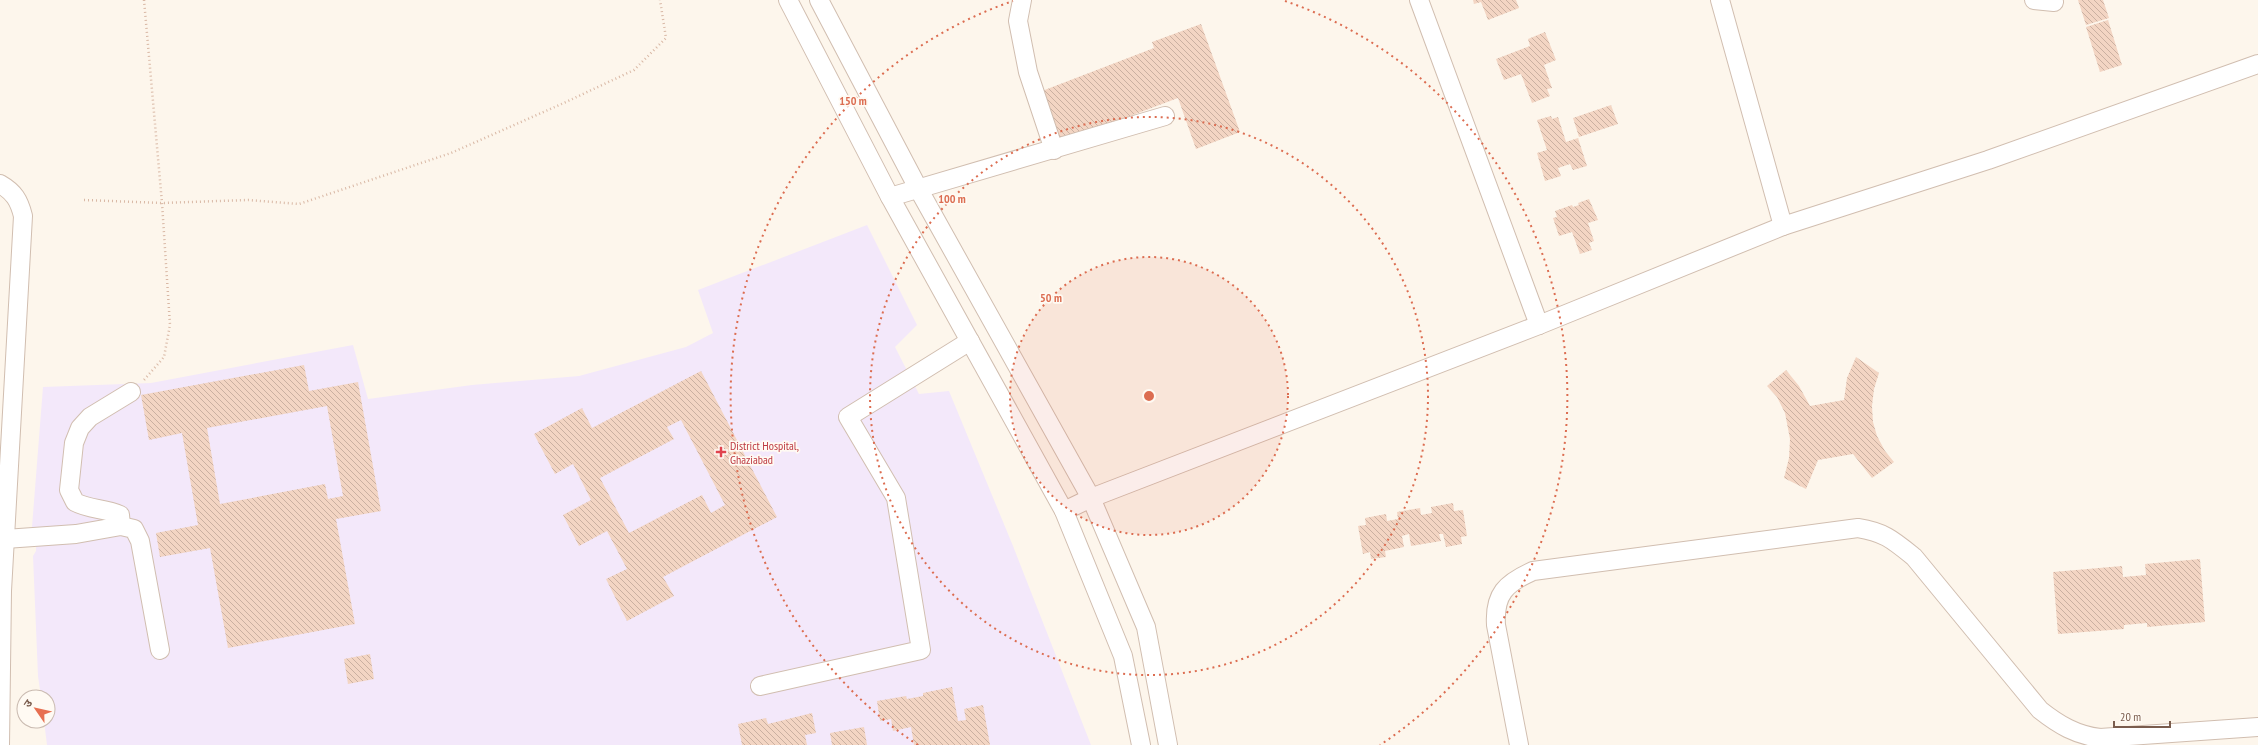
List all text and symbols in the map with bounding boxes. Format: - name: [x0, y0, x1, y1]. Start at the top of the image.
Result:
- text: 150 m: [839, 93, 867, 108]
- text: 100 m: [938, 191, 966, 206]
- text: 50 m: [1040, 290, 1062, 305]
- centre of rings: [1142, 389, 1156, 403]
- place label: District Hospital, Ghaziabad: [730, 438, 799, 467]
- marker: District Hospital, Ghaziabad: [715, 446, 727, 458]
- north arrow: [16, 689, 56, 729]
- text: उ: [20, 696, 36, 710]
- scale bar: [2114, 703, 2170, 729]
- text: 20 m: [2120, 709, 2141, 724]

